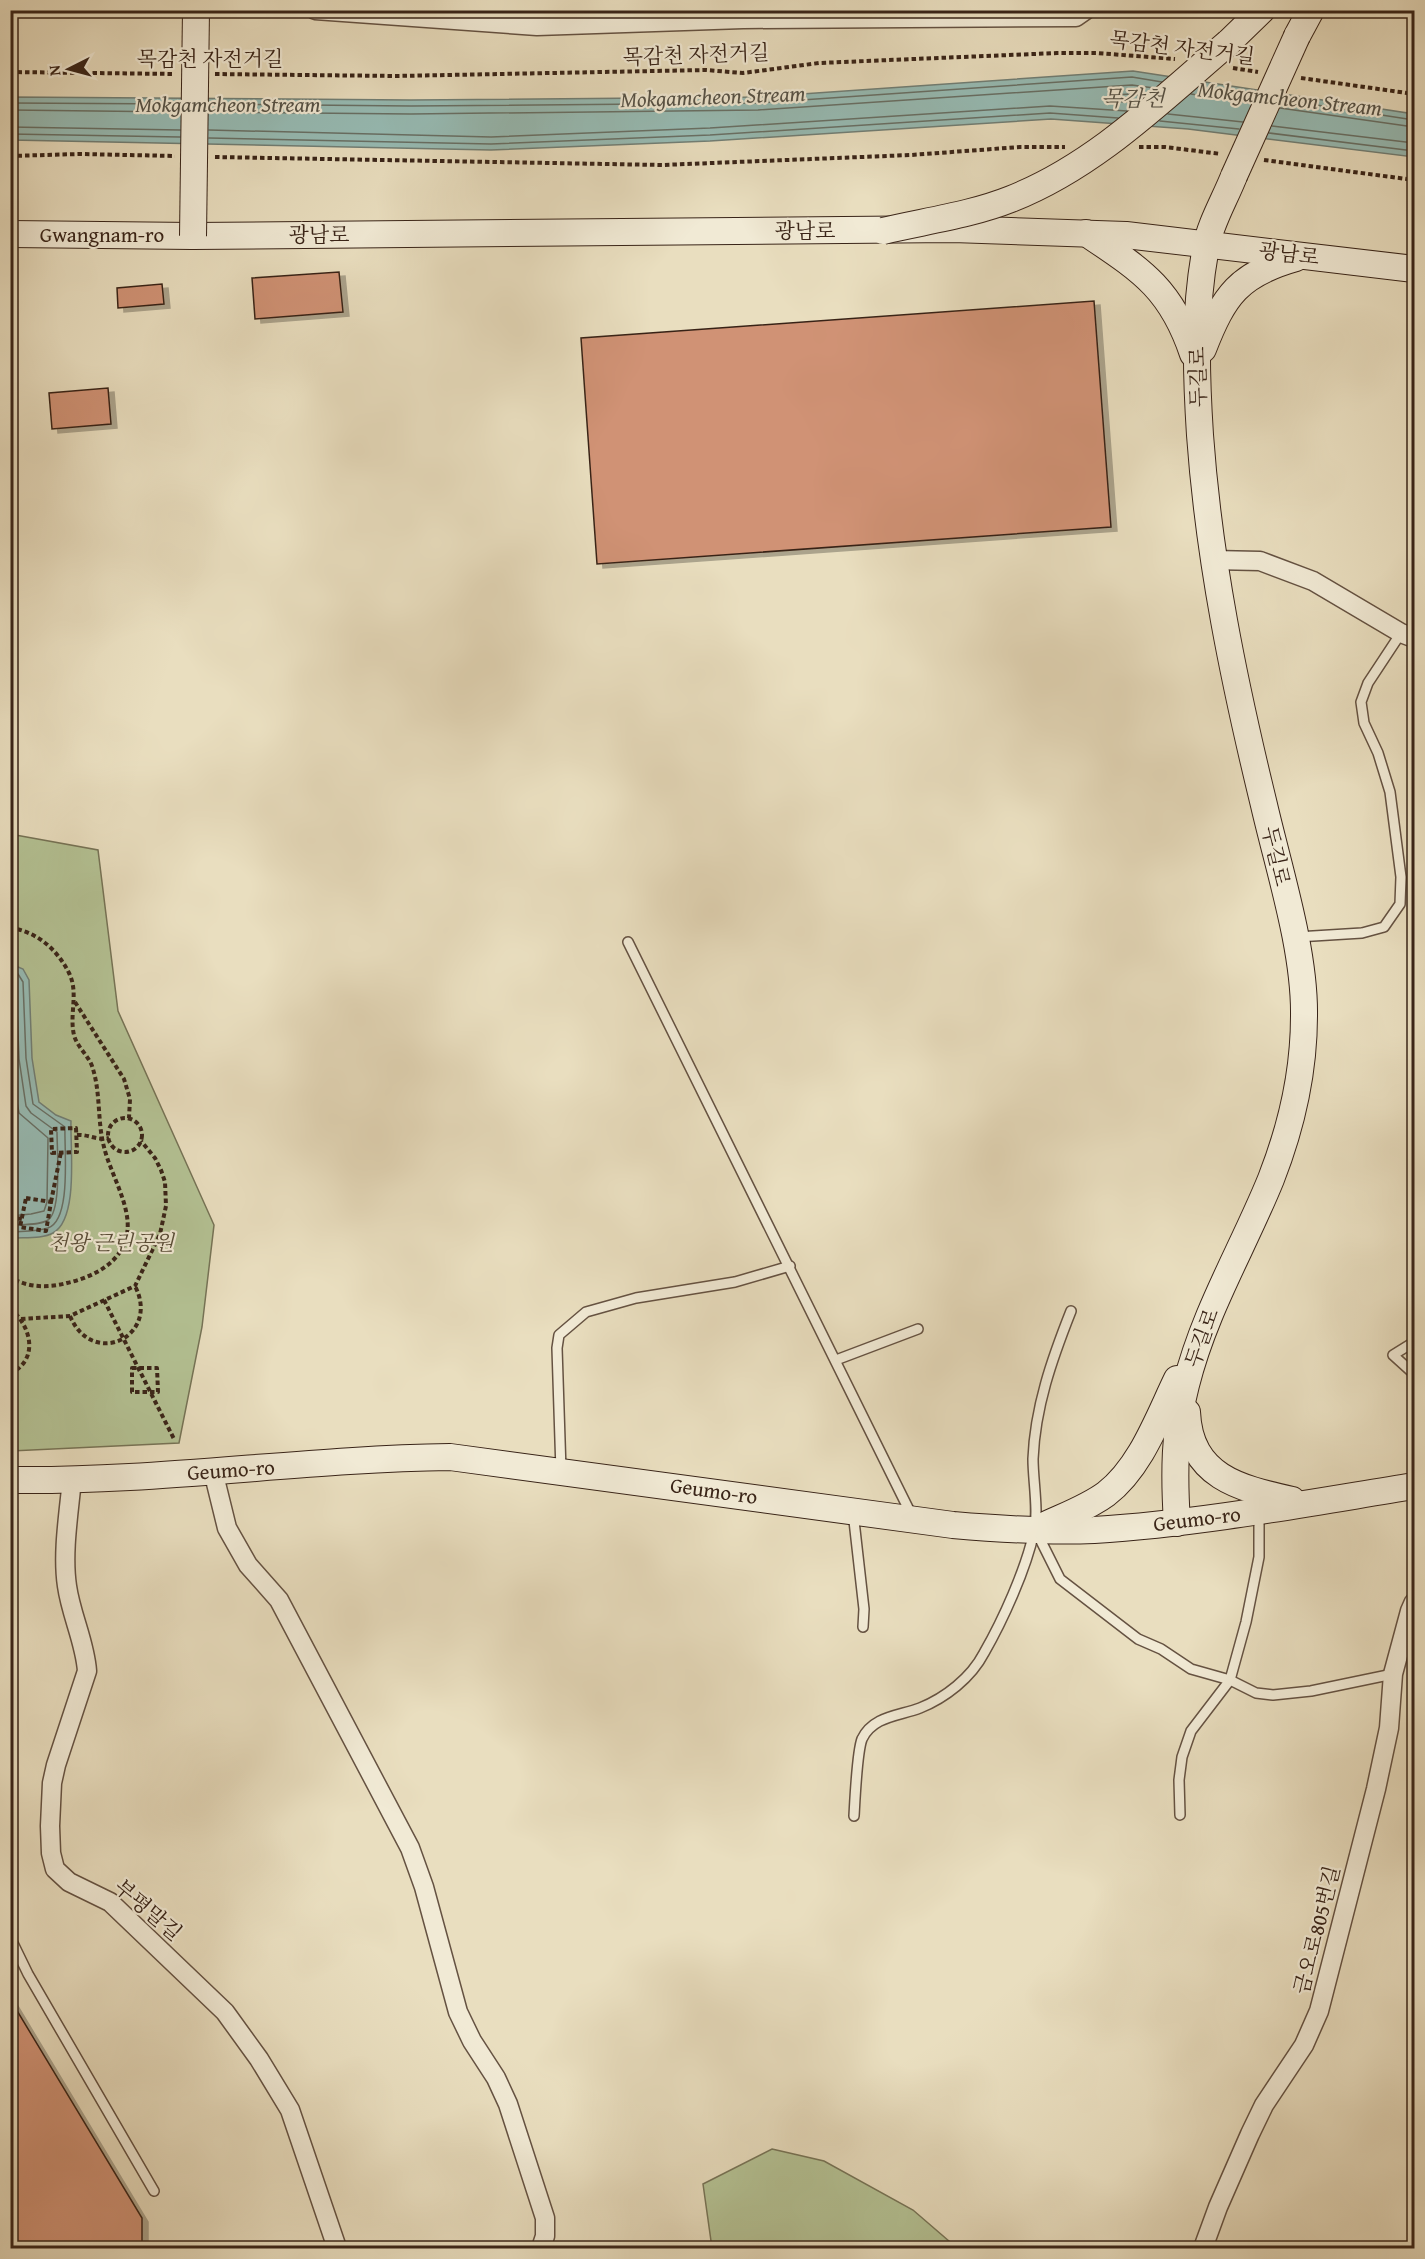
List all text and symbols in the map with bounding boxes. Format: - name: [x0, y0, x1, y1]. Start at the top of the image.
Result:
- street label: 목감천 자전거길: [1107, 23, 1257, 72]
- street label: 목감천 자전거길: [622, 36, 770, 73]
- north arrow: [39, 39, 99, 99]
- street label: 목감천 자전거길: [137, 43, 283, 74]
- text: N: [42, 64, 67, 77]
- water label: Mokgamcheon Stream: [1196, 72, 1384, 124]
- water label: Mokgamcheon Stream: [620, 77, 806, 115]
- water label: 목감천: [1101, 82, 1167, 114]
- water label: Mokgamcheon Stream: [135, 88, 321, 120]
- street label: 광남로: [775, 215, 835, 246]
- street label: Gwangnam-ro: [40, 219, 164, 250]
- street label: 광남로: [289, 219, 349, 250]
- street label: 광남로: [1257, 234, 1321, 273]
- street label: 두길로: [1181, 346, 1214, 408]
- street label: 두길로: [1255, 823, 1298, 889]
- park label: 천왕 근린공원: [48, 1227, 176, 1258]
- street label: 두길로: [1177, 1304, 1227, 1372]
- street label: Geumo-ro: [186, 1451, 276, 1488]
- street label: Geumo-ro: [668, 1469, 760, 1512]
- street label: Geumo-ro: [1152, 1498, 1242, 1539]
- street label: 금오로805번길: [1286, 1862, 1347, 1998]
- street label: 부평말길: [108, 1871, 189, 1948]

